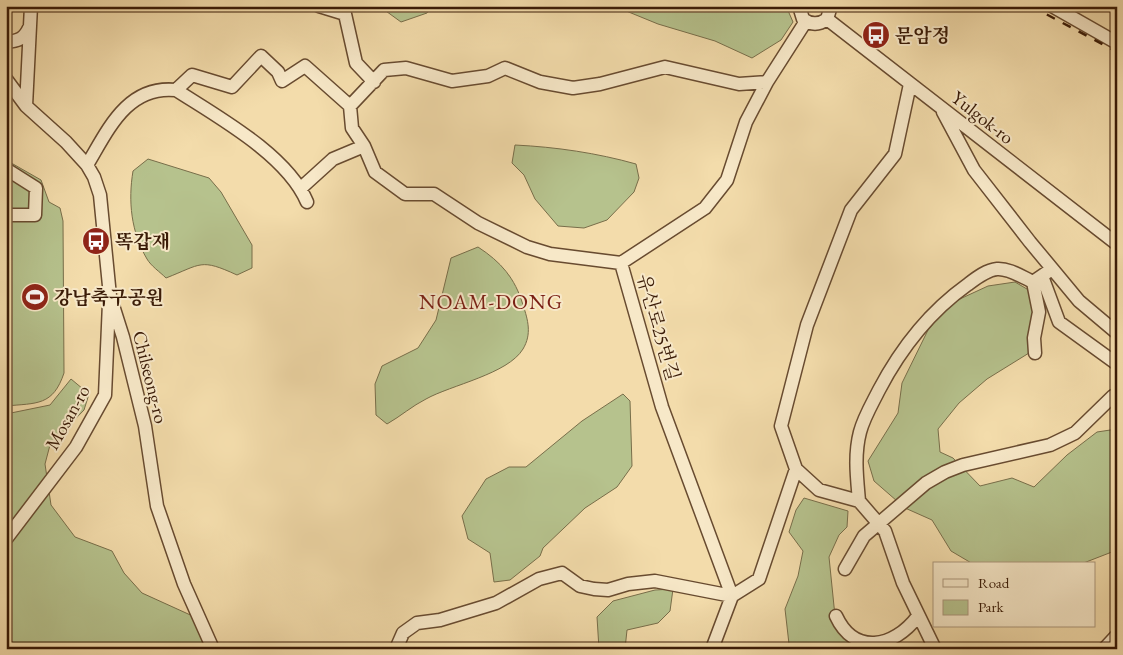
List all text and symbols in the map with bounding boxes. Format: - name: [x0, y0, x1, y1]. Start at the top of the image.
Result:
- bus stop icon: 문암정: [861, 20, 891, 50]
- place label: 문암정: [895, 23, 950, 48]
- street label: Yulgok-ro: [946, 85, 1019, 150]
- bus stop icon: 똑갑재: [81, 226, 111, 256]
- place label: 똑갑재: [115, 229, 170, 254]
- street label: 유산로25번길: [631, 271, 686, 383]
- sports icon: 강남축구공원: [20, 282, 50, 312]
- place label: 강남축구공원: [54, 285, 164, 310]
- district label: NOAM-DONG: [419, 288, 563, 315]
- street label: Chilseong-ro: [127, 328, 174, 426]
- street label: Mosan-ro: [39, 380, 96, 454]
- legend: [933, 562, 1096, 628]
- text: Road: [978, 573, 1010, 592]
- text: Park: [978, 597, 1005, 616]

